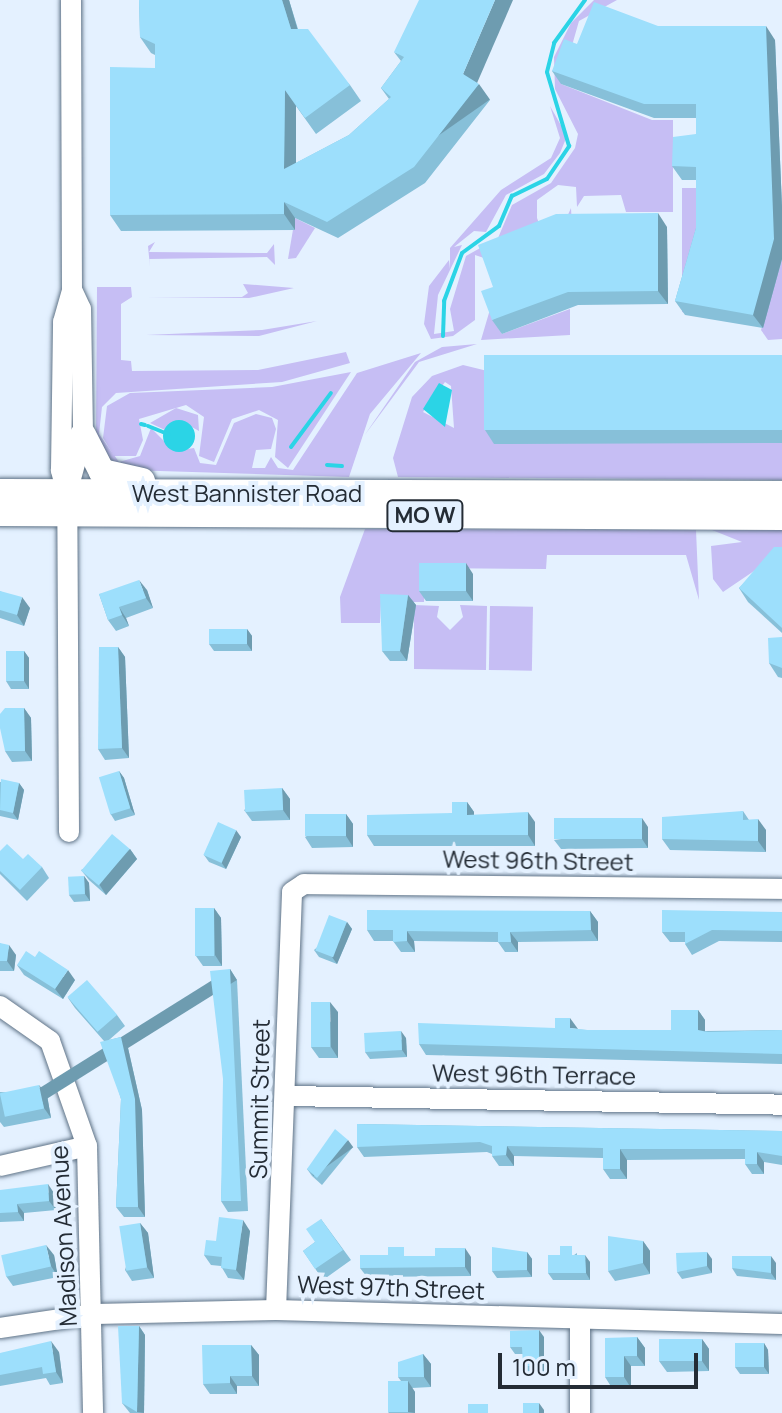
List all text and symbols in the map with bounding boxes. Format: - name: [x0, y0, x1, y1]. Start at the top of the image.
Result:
- street label: West Bannister Road: [132, 479, 362, 507]
- road number: MO W: [385, 498, 465, 534]
- street label: West 96th Street: [442, 844, 634, 876]
- street label: Summit Street: [243, 1019, 275, 1179]
- street label: West 96th Terrace: [432, 1058, 636, 1090]
- street label: Madison Avenue: [44, 1145, 82, 1327]
- street label: West 97th Street: [297, 1269, 485, 1305]
- scale bar: [502, 1337, 702, 1387]
- text: 100 m: [512, 1350, 576, 1383]

